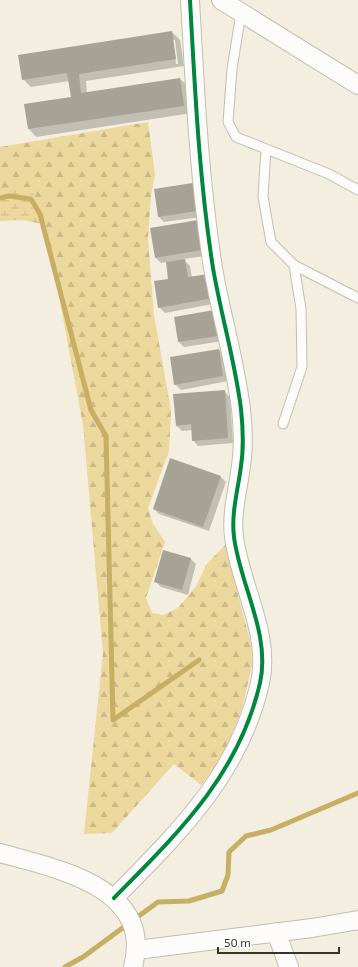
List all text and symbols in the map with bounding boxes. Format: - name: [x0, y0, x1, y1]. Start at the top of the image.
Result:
- scale bar: [218, 929, 339, 955]
- text: 50 m: [224, 935, 251, 949]

